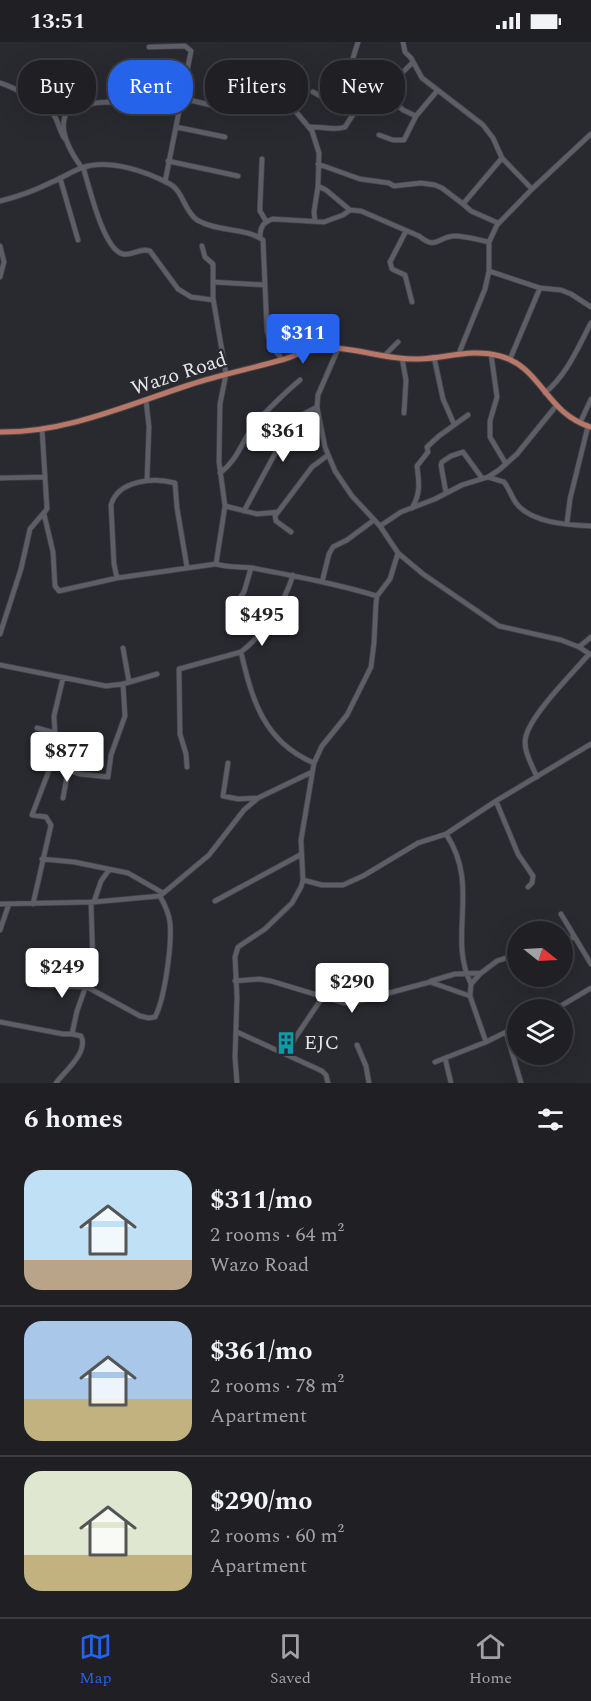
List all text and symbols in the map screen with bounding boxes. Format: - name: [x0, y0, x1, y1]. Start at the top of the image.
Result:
- text: 13:51: [30, 5, 85, 38]
- chip: Buy: [18, 60, 96, 114]
- chip: Rent: [108, 60, 193, 114]
- chip: Filters: [205, 60, 308, 114]
- chip: New: [320, 60, 405, 114]
- pin: $311: [267, 314, 339, 365]
- text: $311: [281, 318, 325, 348]
- street label: Wazo Road: [127, 344, 231, 404]
- pin: $361: [247, 412, 319, 463]
- text: $361: [261, 416, 305, 446]
- pin: $495: [226, 596, 298, 647]
- text: $495: [240, 600, 284, 630]
- pin: $877: [31, 732, 103, 783]
- text: $877: [45, 736, 89, 766]
- north arrow: [507, 921, 573, 987]
- map controls: [507, 921, 573, 1065]
- pin: $249: [26, 948, 98, 999]
- text: $249: [40, 952, 84, 982]
- pin: $290: [316, 963, 388, 1014]
- text: $290: [330, 967, 374, 997]
- button: layers: [507, 999, 573, 1065]
- place label: EJC: [304, 1028, 339, 1058]
- building icon: EJC: [273, 1030, 299, 1056]
- text: 6 homes: [24, 1099, 123, 1139]
- icon: filters: [534, 1103, 567, 1136]
- text: $311/mo: [210, 1180, 313, 1220]
- icon: home: [72, 1194, 144, 1266]
- text: 2 rooms · 64 m²: [210, 1220, 344, 1250]
- text: Wazo Road: [210, 1250, 309, 1280]
- text: $361/mo: [210, 1331, 313, 1371]
- icon: home: [72, 1345, 144, 1417]
- text: 2 rooms · 78 m²: [210, 1371, 344, 1401]
- text: Apartment: [210, 1401, 307, 1431]
- text: $290/mo: [210, 1481, 313, 1521]
- icon: home: [72, 1495, 144, 1567]
- text: 2 rooms · 60 m²: [210, 1521, 344, 1551]
- text: Apartment: [210, 1551, 307, 1581]
- tab: Map: [79, 1630, 112, 1690]
- tab: Saved: [270, 1630, 311, 1690]
- tab: Home: [469, 1630, 512, 1690]

